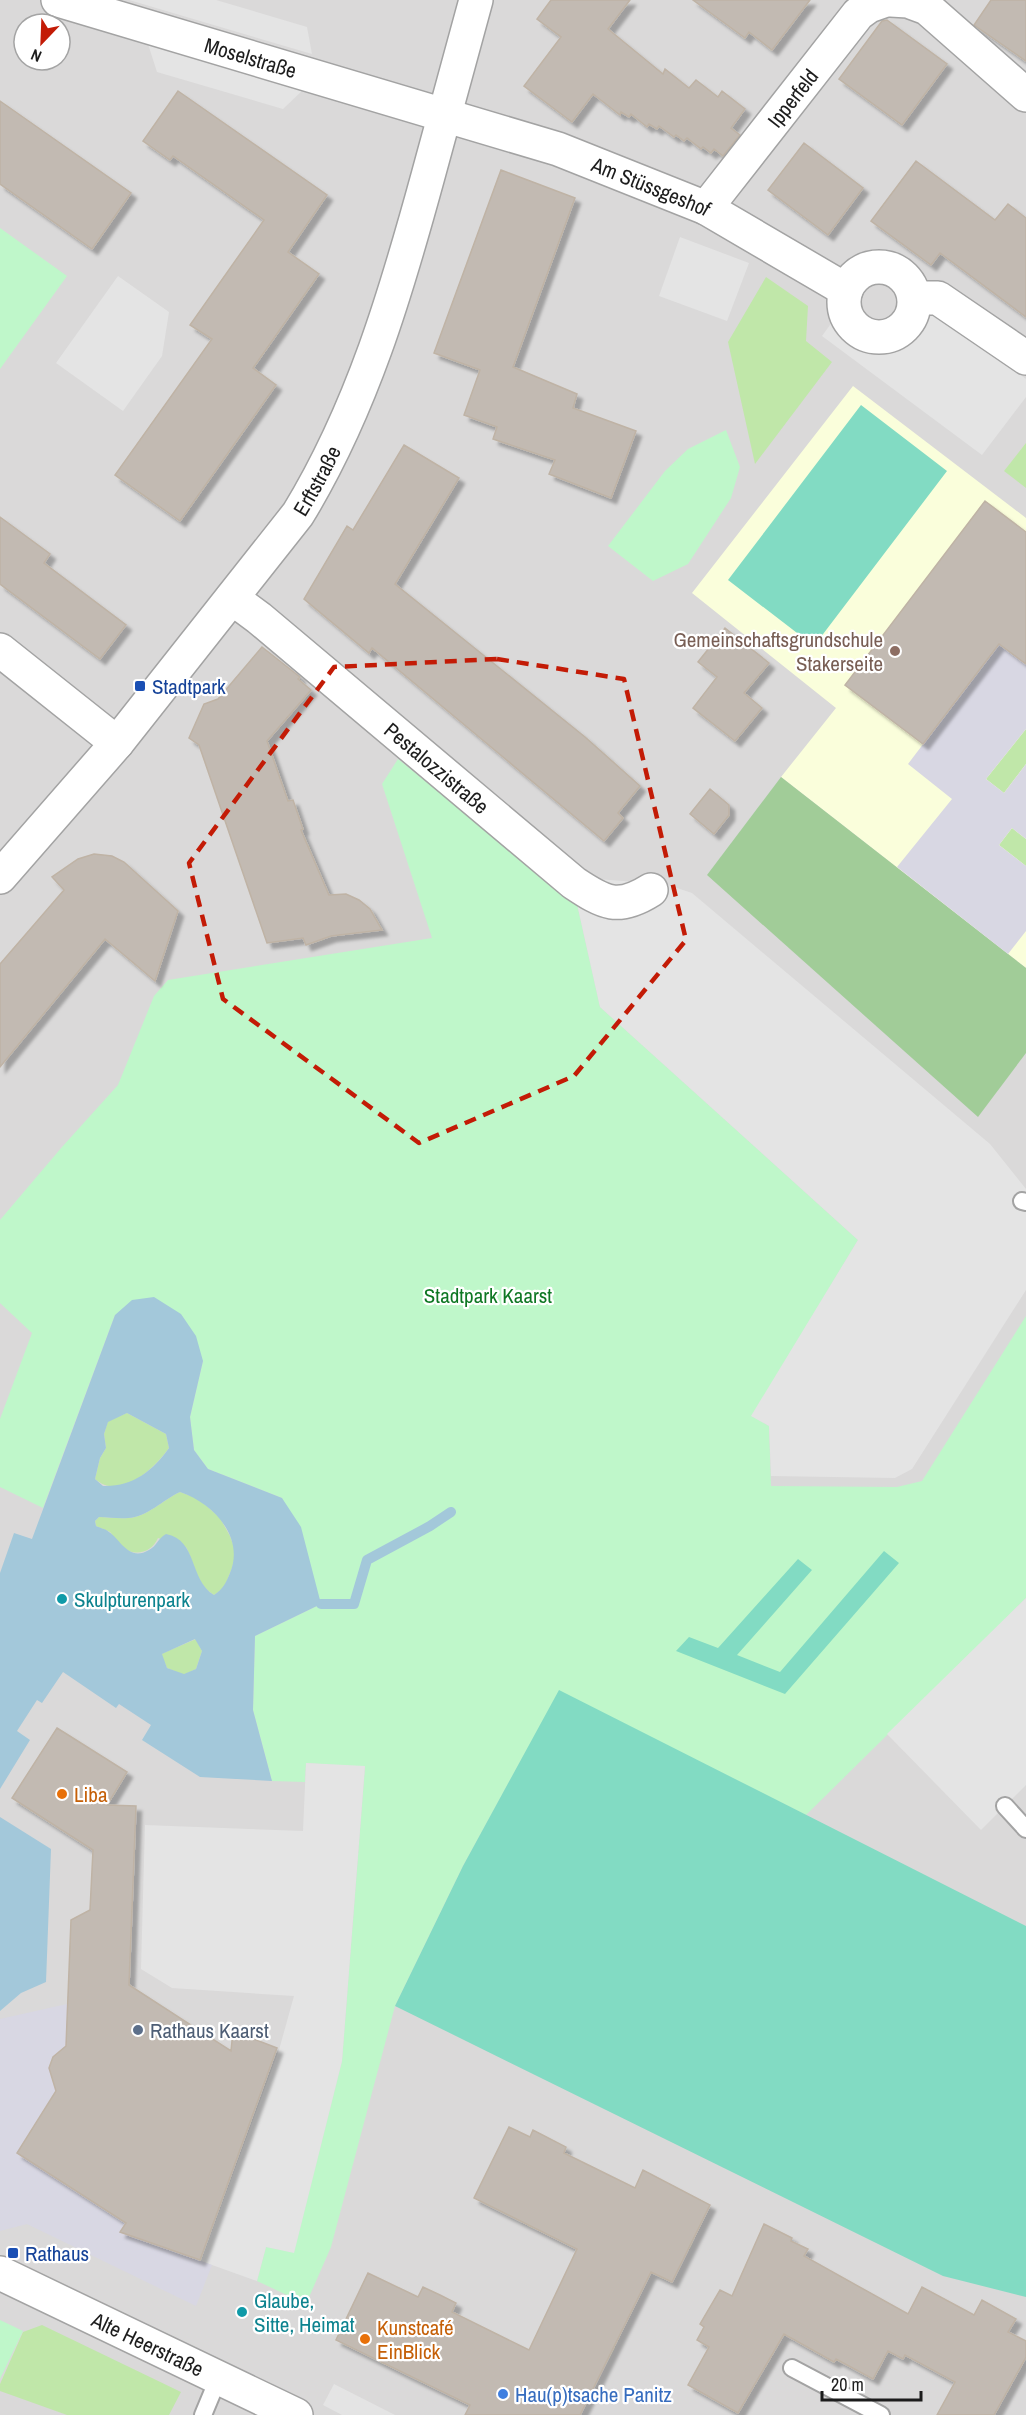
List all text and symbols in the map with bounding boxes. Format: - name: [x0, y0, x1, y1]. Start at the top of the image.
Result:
- north arrow: [12, 12, 72, 72]
- street label: Moselstraße: [201, 30, 300, 85]
- text: N: [27, 44, 45, 68]
- street label: Ipperfeld: [760, 62, 824, 133]
- street label: Am Stüssgeshof: [587, 149, 717, 222]
- street label: Erftstraße: [286, 441, 347, 521]
- place label: Gemeinschaftsgrundschule Stakerseite: [673, 625, 883, 678]
- marker: Gemeinschaftsgrundschule Stakerseite: [888, 644, 902, 658]
- place label: Stadtpark: [152, 672, 226, 701]
- marker: Stadtpark: [133, 679, 147, 693]
- street label: Pestalozzistraße: [378, 715, 495, 820]
- park label: Stadtpark Kaarst: [424, 1281, 552, 1310]
- place label: Skulpturenpark: [74, 1585, 190, 1614]
- marker: Skulpturenpark: [55, 1592, 69, 1606]
- place label: Liba: [74, 1780, 108, 1809]
- marker: Liba: [55, 1787, 69, 1801]
- place label: Rathaus Kaarst: [150, 2016, 269, 2045]
- marker: Rathaus Kaarst: [131, 2023, 145, 2037]
- place label: Rathaus: [25, 2239, 89, 2268]
- marker: Rathaus: [6, 2246, 20, 2260]
- place label: Glaube, Sitte, Heimat: [254, 2286, 355, 2339]
- street label: Alte Heerstraße: [86, 2304, 209, 2383]
- marker: Glaube, Sitte, Heimat: [235, 2305, 249, 2319]
- place label: Kunstcafé EinBlick: [377, 2313, 454, 2366]
- marker: Kunstcafé EinBlick: [358, 2332, 372, 2346]
- scale bar: [822, 2364, 921, 2402]
- text: 20 m: [831, 2372, 864, 2397]
- place label: Hau(p)tsache Panitz: [515, 2380, 672, 2409]
- marker: Hau(p)tsache Panitz: [496, 2387, 510, 2401]

